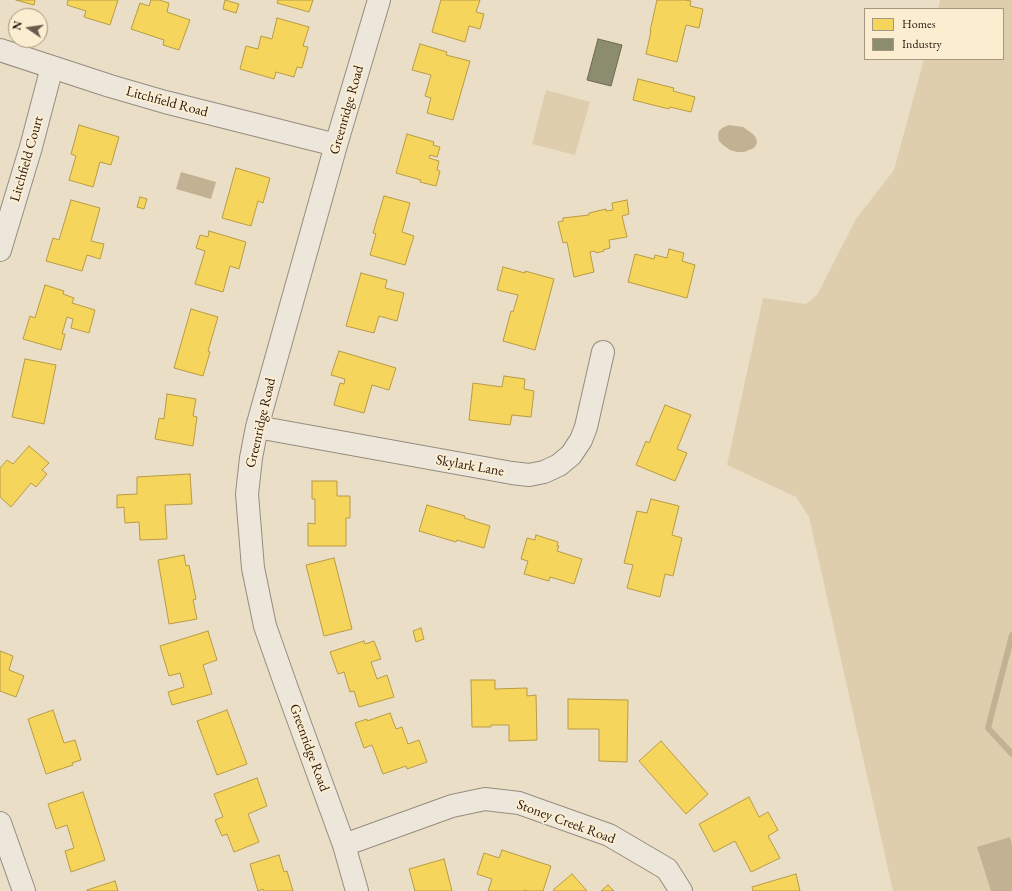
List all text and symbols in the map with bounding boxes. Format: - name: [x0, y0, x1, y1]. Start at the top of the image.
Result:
- north arrow: [8, 8, 48, 48]
- legend: [864, 8, 1004, 60]
- text: Homes: [902, 16, 936, 32]
- text: N: [9, 20, 25, 31]
- text: Industry: [902, 36, 942, 52]
- street label: Greenridge Road: [326, 64, 368, 156]
- street label: Litchfield Road: [124, 83, 210, 121]
- street label: Litchfield Court: [7, 114, 47, 204]
- street label: Greenridge Road: [242, 376, 280, 470]
- street label: Skylark Lane: [435, 452, 505, 480]
- street label: Greenridge Road: [285, 702, 333, 794]
- street label: Stoney Creek Road: [514, 796, 618, 848]

